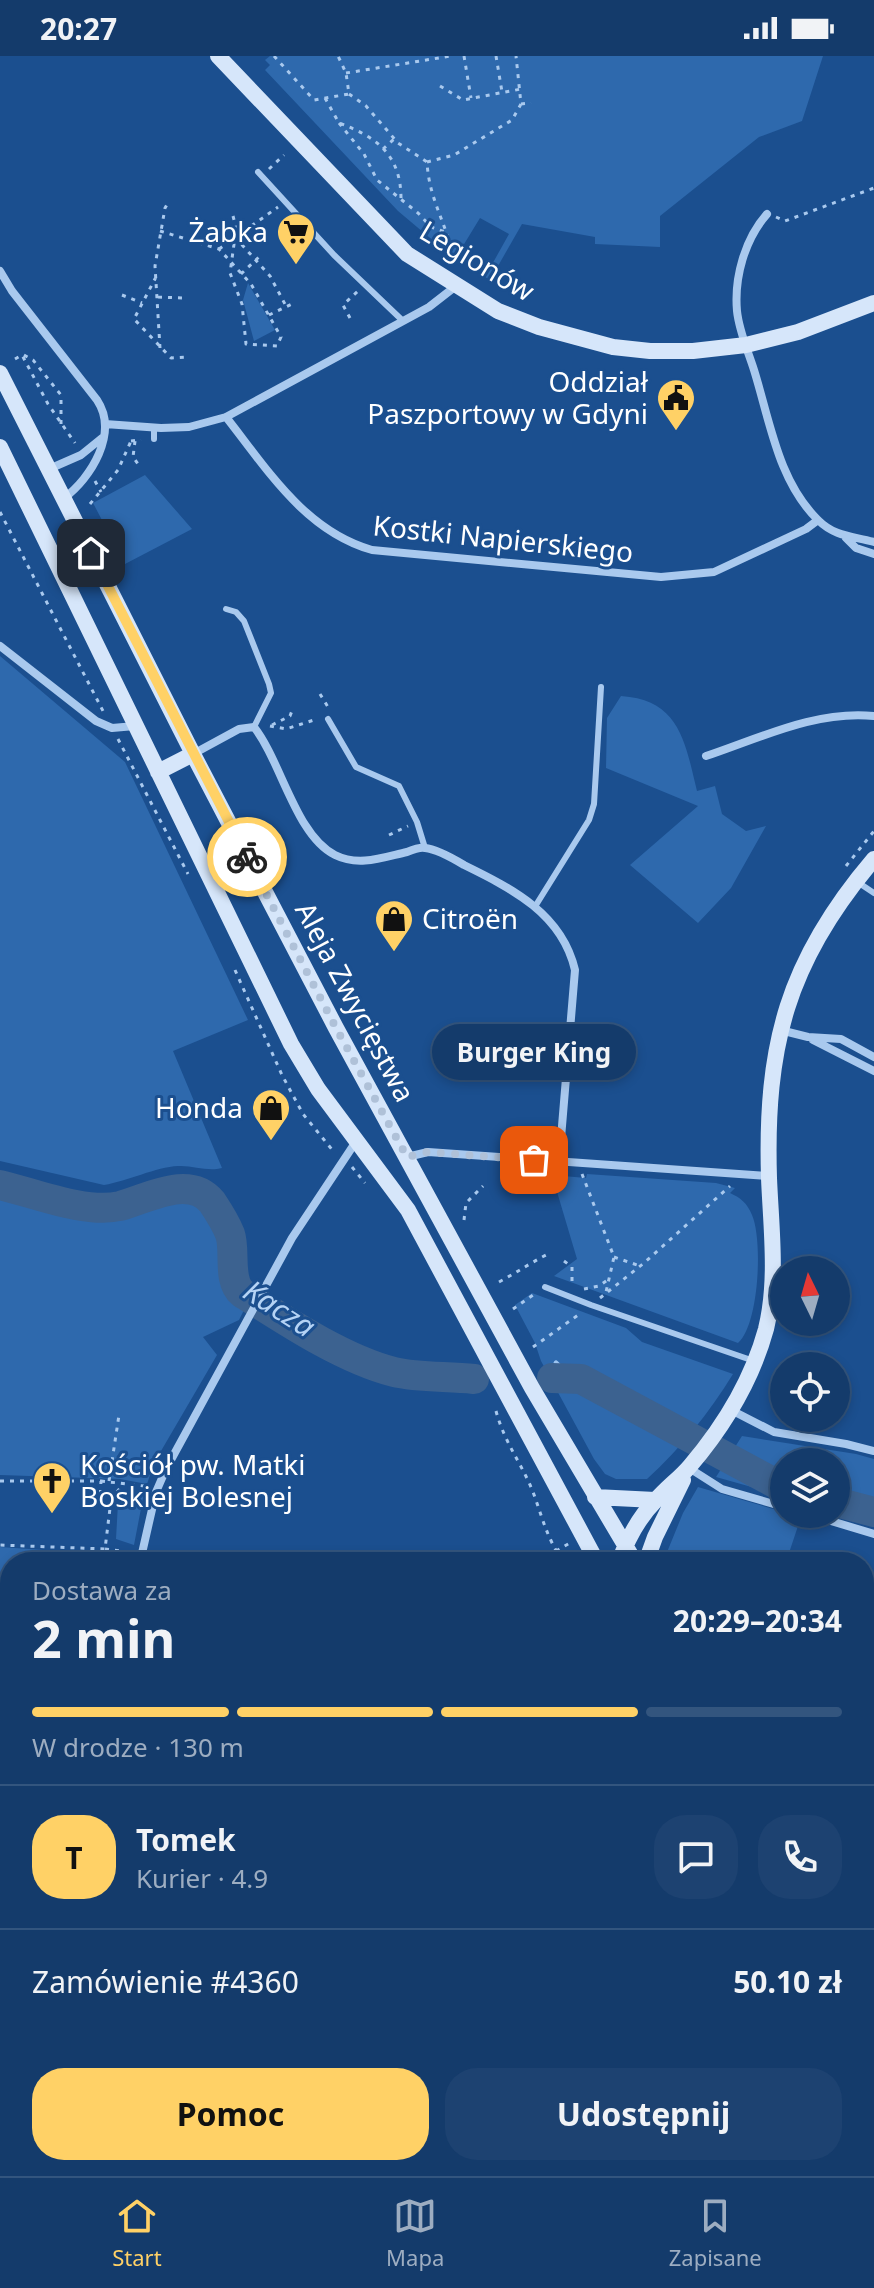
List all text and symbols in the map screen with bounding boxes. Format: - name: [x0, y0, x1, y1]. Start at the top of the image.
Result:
- text: 20:27: [40, 8, 117, 49]
- supermarket icon: Żabka: [275, 211, 317, 266]
- street label: Legionów: [413, 211, 542, 309]
- place label: Żabka: [188, 212, 268, 250]
- place label: Oddział Paszportowy w Gdyni: [367, 362, 649, 432]
- public building icon: Oddział Paszportowy w Gdyni: [655, 377, 697, 432]
- street label: Kostki Napierskiego: [371, 505, 635, 571]
- pin: [57, 519, 125, 587]
- icon: home: [69, 531, 113, 575]
- courier: [207, 817, 287, 897]
- icon: bike: [225, 835, 269, 879]
- street label: Aleja Zwycięstwa: [287, 895, 425, 1108]
- shop icon: Citroën: [373, 898, 415, 953]
- place label: Citroën: [422, 899, 518, 937]
- callout: Burger King: [432, 1024, 636, 1080]
- text: Burger King: [457, 1034, 611, 1070]
- shop icon: Honda: [250, 1087, 292, 1142]
- place label: Honda: [155, 1088, 243, 1126]
- pin: [500, 1126, 568, 1194]
- icon: bag: [512, 1138, 556, 1182]
- north arrow: [770, 1256, 850, 1336]
- map controls: [770, 1256, 850, 1528]
- water label: Kacza: [236, 1269, 324, 1346]
- button: locate: [770, 1352, 850, 1432]
- place label: Kościół pw. Matki Boskiej Bolesnej: [80, 1445, 306, 1515]
- button: layers: [770, 1448, 850, 1528]
- church icon: Kościół pw. Matki Boskiej Bolesnej: [31, 1460, 73, 1515]
- text: Dostawa za: [32, 1572, 172, 1608]
- text: 20:29–20:34: [673, 1600, 842, 1641]
- text: 2 min: [32, 1602, 175, 1673]
- text: W drodze · 130 m: [32, 1729, 244, 1765]
- button: chat: [654, 1815, 738, 1899]
- button: phone: [758, 1815, 842, 1899]
- text: Tomek: [136, 1819, 236, 1860]
- text: T: [65, 1837, 83, 1878]
- text: Kurier · 4.9: [136, 1860, 268, 1896]
- text: Zamówienie #4360: [32, 1961, 299, 2002]
- text: 50.10 zł: [733, 1961, 842, 2002]
- button: Pomoc: [32, 2068, 429, 2160]
- button: Udostępnij: [445, 2068, 842, 2160]
- tab: Start: [112, 2194, 162, 2272]
- tab: Mapa: [386, 2194, 444, 2272]
- tab: Zapisane: [669, 2194, 762, 2272]

